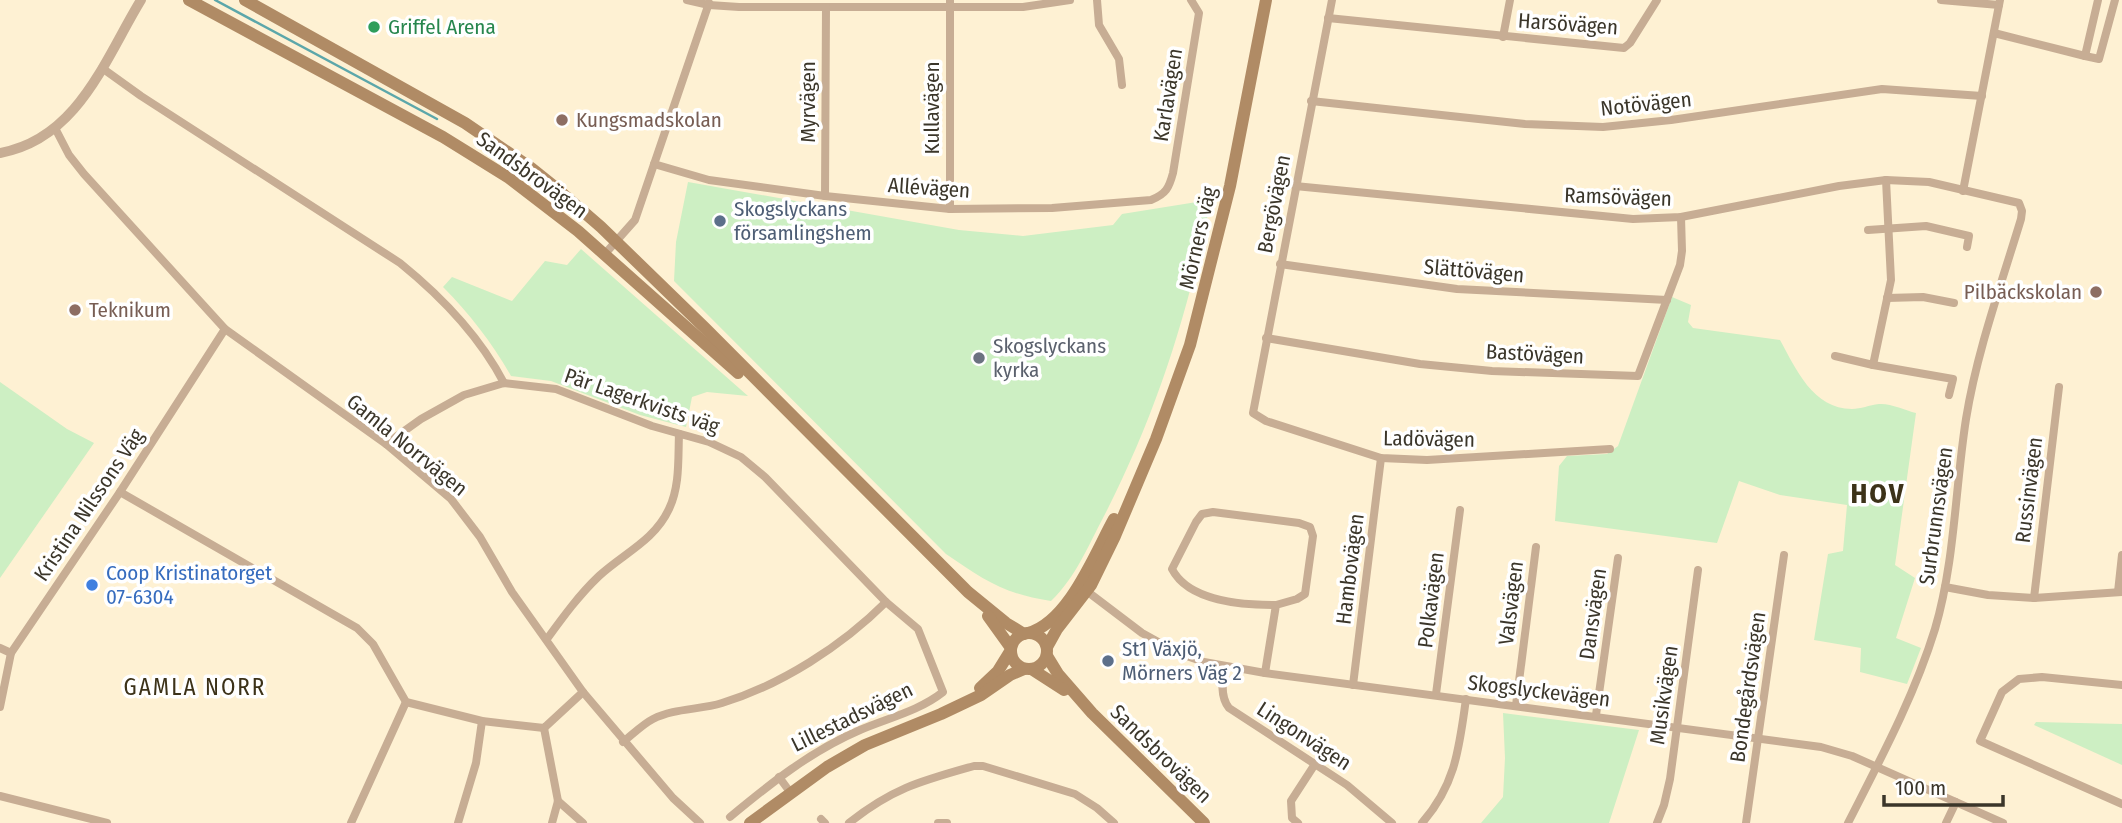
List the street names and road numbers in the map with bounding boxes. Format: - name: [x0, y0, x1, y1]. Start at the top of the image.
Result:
- street label: Harsövägen: [1517, 8, 1619, 40]
- street label: Karlavägen: [1148, 46, 1188, 144]
- street label: Myrvägen: [795, 61, 821, 143]
- street label: Kullavägen: [919, 62, 945, 154]
- street label: Notövägen: [1599, 86, 1693, 122]
- street label: Sandsbrovägen: [471, 126, 593, 224]
- street label: Bergövägen: [1252, 153, 1296, 255]
- street label: Allévägen: [887, 172, 971, 204]
- street label: Ramsövägen: [1564, 182, 1672, 212]
- street label: Mörners väg: [1174, 184, 1222, 292]
- street label: Slättövägen: [1423, 254, 1525, 288]
- street label: Bastövägen: [1485, 338, 1585, 370]
- street label: Pär Lagerkvists väg: [561, 362, 723, 440]
- street label: Gamla Norrvägen: [341, 388, 473, 502]
- street label: Kristina Nilssons Väg: [28, 424, 150, 586]
- street label: Ladövägen: [1383, 425, 1475, 453]
- street label: Russinvägen: [2010, 436, 2048, 544]
- street label: Surbrunnsvägen: [1913, 445, 1959, 587]
- street label: Hambovägen: [1330, 512, 1370, 626]
- street label: Polkavägen: [1412, 551, 1450, 649]
- street label: Valsvägen: [1493, 560, 1529, 646]
- street label: Dansvägen: [1574, 567, 1612, 661]
- street label: Bondegårdsvägen: [1725, 610, 1771, 764]
- street label: Musikvägen: [1644, 644, 1684, 746]
- street label: Skogslyckevägen: [1466, 669, 1612, 713]
- street label: Lillestadsvägen: [787, 676, 917, 758]
- street label: Lingonvägen: [1252, 696, 1356, 776]
- street label: Sandsbrovägen: [1105, 699, 1217, 809]

